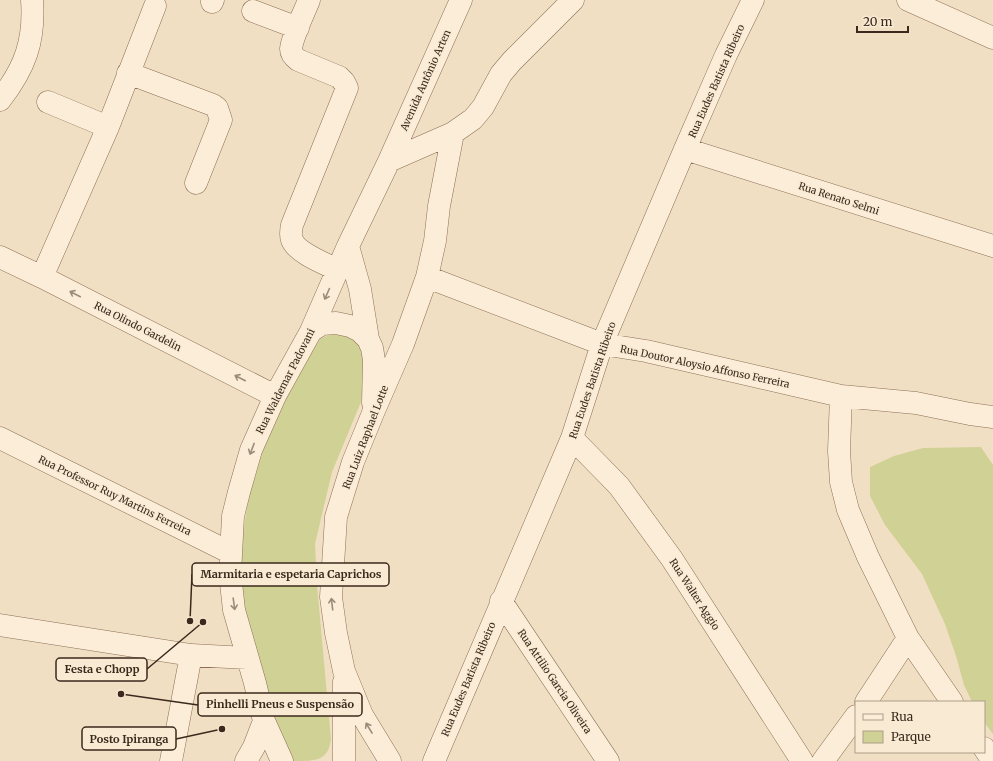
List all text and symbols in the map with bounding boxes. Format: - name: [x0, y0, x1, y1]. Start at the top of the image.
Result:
- scale bar: [857, 8, 908, 34]
- text: 20 m: [863, 14, 892, 29]
- street label: Rua Eudes Batista Ribeiro: [686, 22, 747, 140]
- street label: Avenida Antônio Arten: [397, 27, 454, 134]
- street label: Rua Renato Selmi: [797, 179, 881, 218]
- one-way arrow: [323, 288, 330, 300]
- one-way arrow: [69, 290, 81, 297]
- street label: Rua Olindo Gardelin: [92, 299, 184, 354]
- street label: Rua Eudes Batista Ribeiro: [566, 320, 619, 440]
- street label: Rua Waldemar Padovani: [253, 326, 318, 436]
- street label: Rua Doutor Aloysio Affonso Ferreira: [619, 342, 791, 391]
- one-way arrow: [235, 374, 247, 381]
- street label: Rua Luiz Raphael Lotte: [340, 383, 391, 491]
- one-way arrow: [247, 442, 255, 454]
- street label: Rua Professor Ruy Martins Ferreira: [36, 453, 194, 539]
- street label: Rua Walter Aggio: [667, 556, 723, 633]
- callout: Marmitaria e espetaria Caprichos: [192, 563, 389, 586]
- text: Marmitaria e espetaria Caprichos: [201, 567, 382, 581]
- one-way arrow: [230, 597, 238, 610]
- one-way arrow: [328, 598, 336, 611]
- street label: Rua Eudes Batista Ribeiro: [438, 620, 499, 738]
- street label: Rua Attilio Garcia Oliveira: [515, 627, 595, 737]
- callout: Festa e Chopp: [56, 658, 147, 681]
- text: Festa e Chopp: [65, 662, 139, 676]
- callout: Pinhelli Pneus e Suspensão: [198, 693, 362, 716]
- text: Pinhelli Pneus e Suspensão: [206, 697, 354, 711]
- legend: [855, 701, 985, 753]
- text: Rua: [891, 709, 914, 724]
- one-way arrow: [365, 722, 373, 734]
- callout: Posto Ipiranga: [82, 727, 176, 750]
- text: Parque: [891, 729, 931, 744]
- text: Posto Ipiranga: [90, 732, 168, 746]

